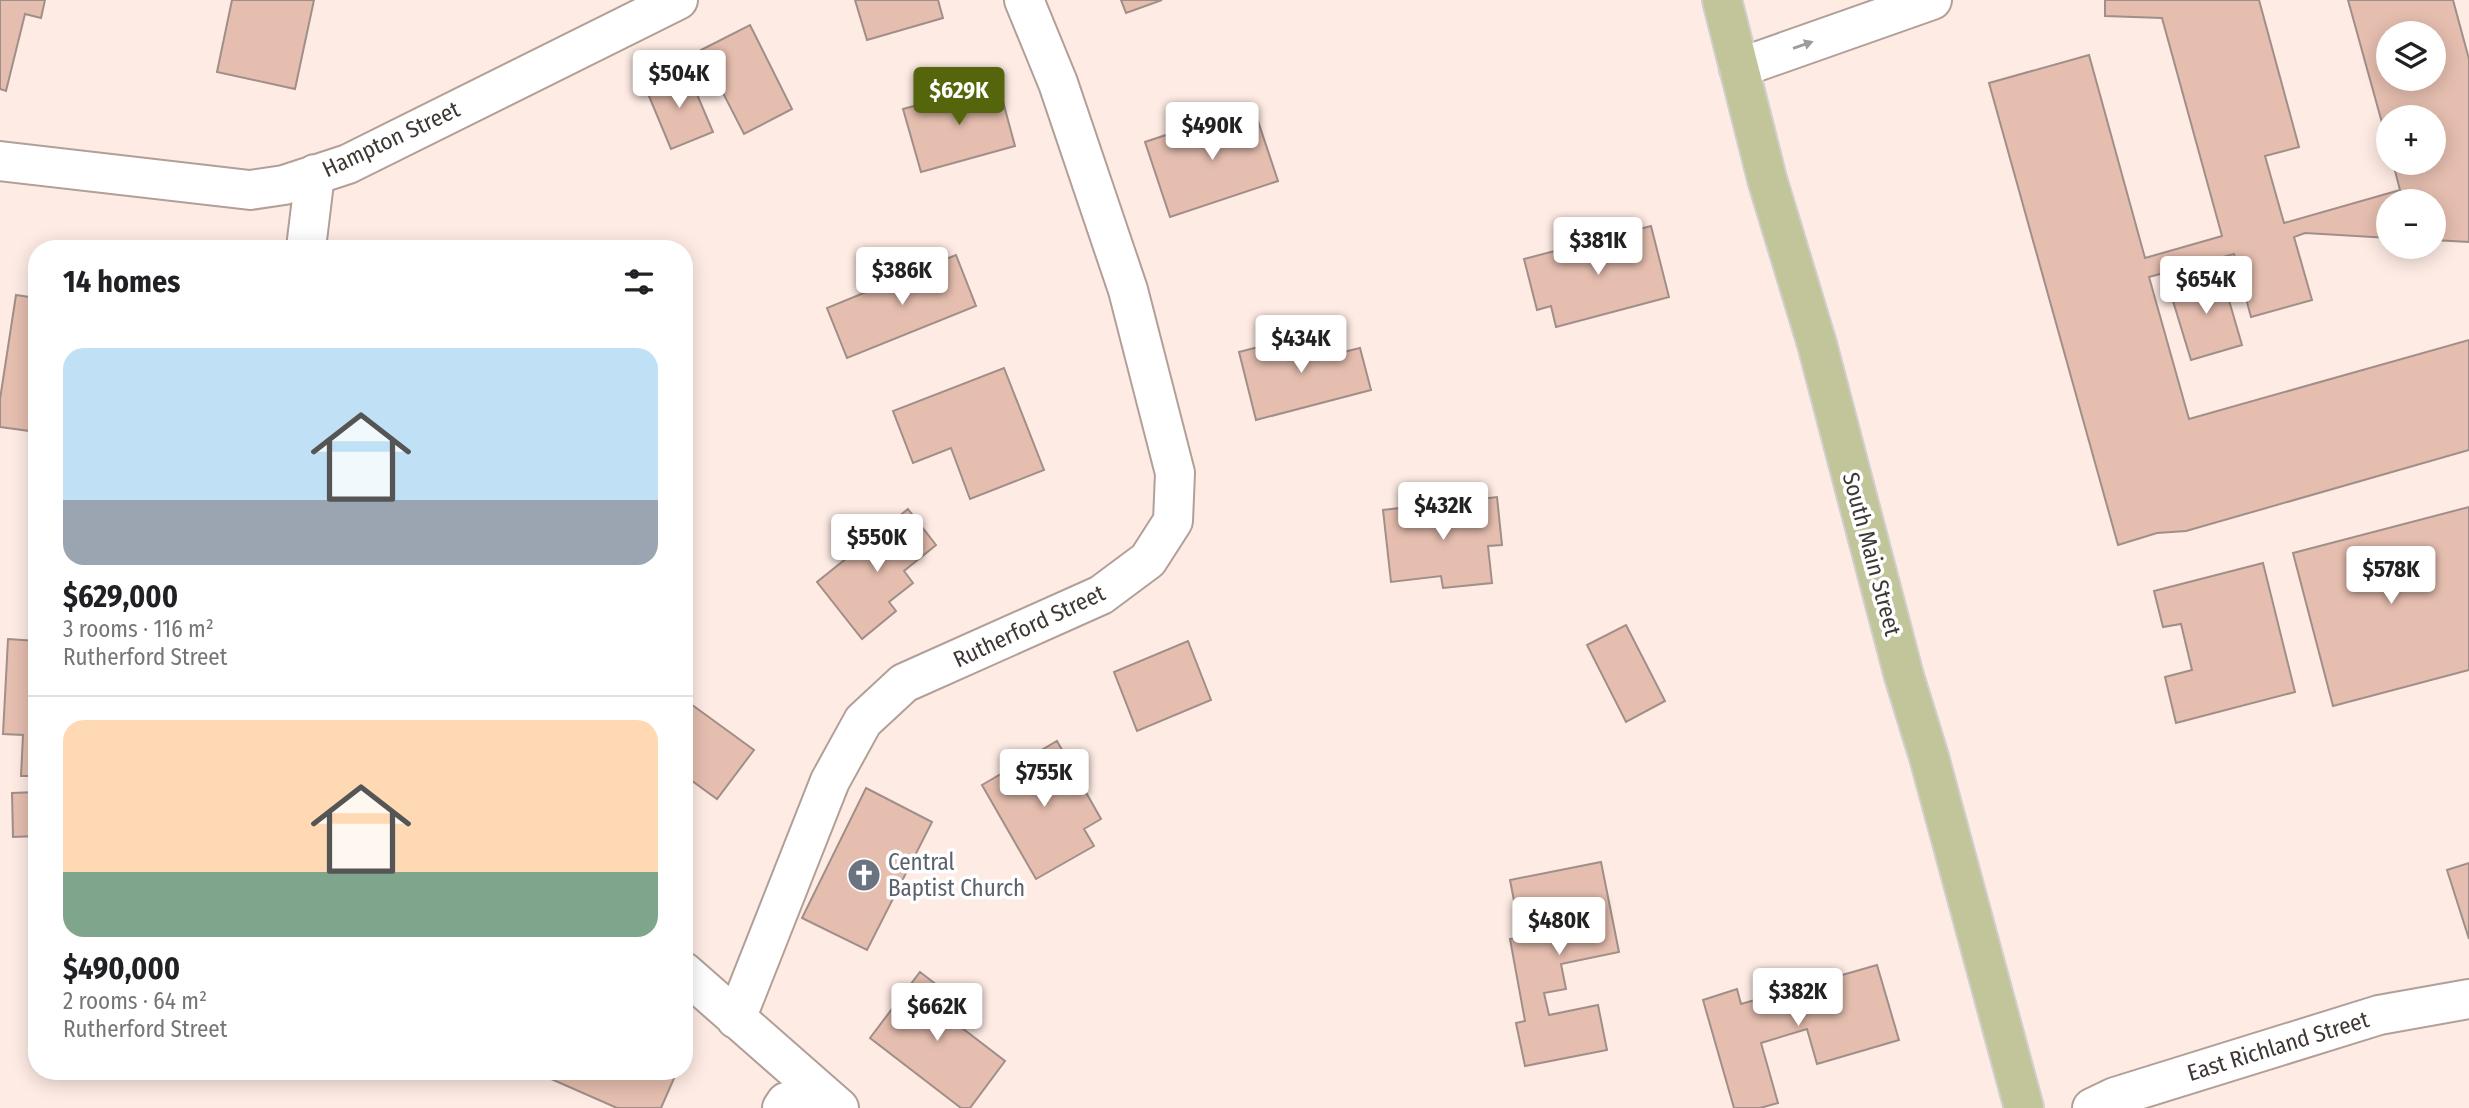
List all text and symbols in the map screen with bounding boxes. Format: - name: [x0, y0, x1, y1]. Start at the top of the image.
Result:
- map controls: [2376, 21, 2446, 259]
- button: layers: [2376, 21, 2446, 91]
- one-way arrow: [1793, 39, 1814, 50]
- pin: $504K: [630, 50, 728, 110]
- text: $504K: [649, 59, 709, 87]
- pin: $629K: [910, 68, 1008, 127]
- text: $629K: [929, 76, 989, 104]
- street label: Hampton Street: [318, 95, 465, 183]
- pin: $490K: [1163, 102, 1261, 162]
- button: +: [2376, 105, 2446, 175]
- text: $490K: [1182, 111, 1242, 139]
- button: −: [2376, 189, 2446, 259]
- pin: $381K: [1549, 218, 1647, 277]
- text: $381K: [1569, 226, 1627, 254]
- pin: $386K: [853, 247, 951, 307]
- text: $386K: [872, 256, 932, 284]
- pin: $654K: [2157, 256, 2255, 316]
- icon: filters: [620, 263, 658, 301]
- text: 14 homes: [63, 264, 180, 300]
- text: $654K: [2176, 265, 2236, 293]
- pin: $434K: [1252, 316, 1350, 375]
- text: $434K: [1271, 324, 1331, 352]
- icon: home: [298, 394, 424, 520]
- street label: South Main Street: [1837, 469, 1907, 639]
- pin: $432K: [1394, 482, 1492, 542]
- text: $432K: [1414, 491, 1472, 519]
- pin: $550K: [828, 514, 926, 574]
- text: $550K: [847, 523, 907, 551]
- pin: $578K: [2342, 546, 2440, 606]
- text: $578K: [2362, 555, 2420, 583]
- street label: Rutherford Street: [949, 578, 1110, 673]
- text: $629,000: [63, 579, 178, 615]
- text: 3 rooms · 116 m²: [63, 615, 214, 643]
- text: Rutherford Street: [63, 643, 227, 671]
- pin: $755K: [995, 750, 1093, 809]
- text: $755K: [1016, 758, 1072, 786]
- icon: home: [298, 766, 424, 892]
- place label: Central Baptist Church: [888, 848, 1025, 902]
- church icon: Central Baptist Church: [845, 856, 883, 894]
- pin: $480K: [1510, 898, 1608, 957]
- text: $480K: [1528, 906, 1590, 934]
- text: $490,000: [63, 951, 180, 987]
- pin: $382K: [1749, 968, 1847, 1028]
- text: $382K: [1769, 977, 1827, 1005]
- pin: $662K: [888, 984, 986, 1043]
- text: 2 rooms · 64 m²: [63, 987, 207, 1015]
- text: $662K: [907, 992, 967, 1020]
- street label: East Richland Street: [2184, 1005, 2373, 1087]
- text: Rutherford Street: [63, 1015, 227, 1043]

